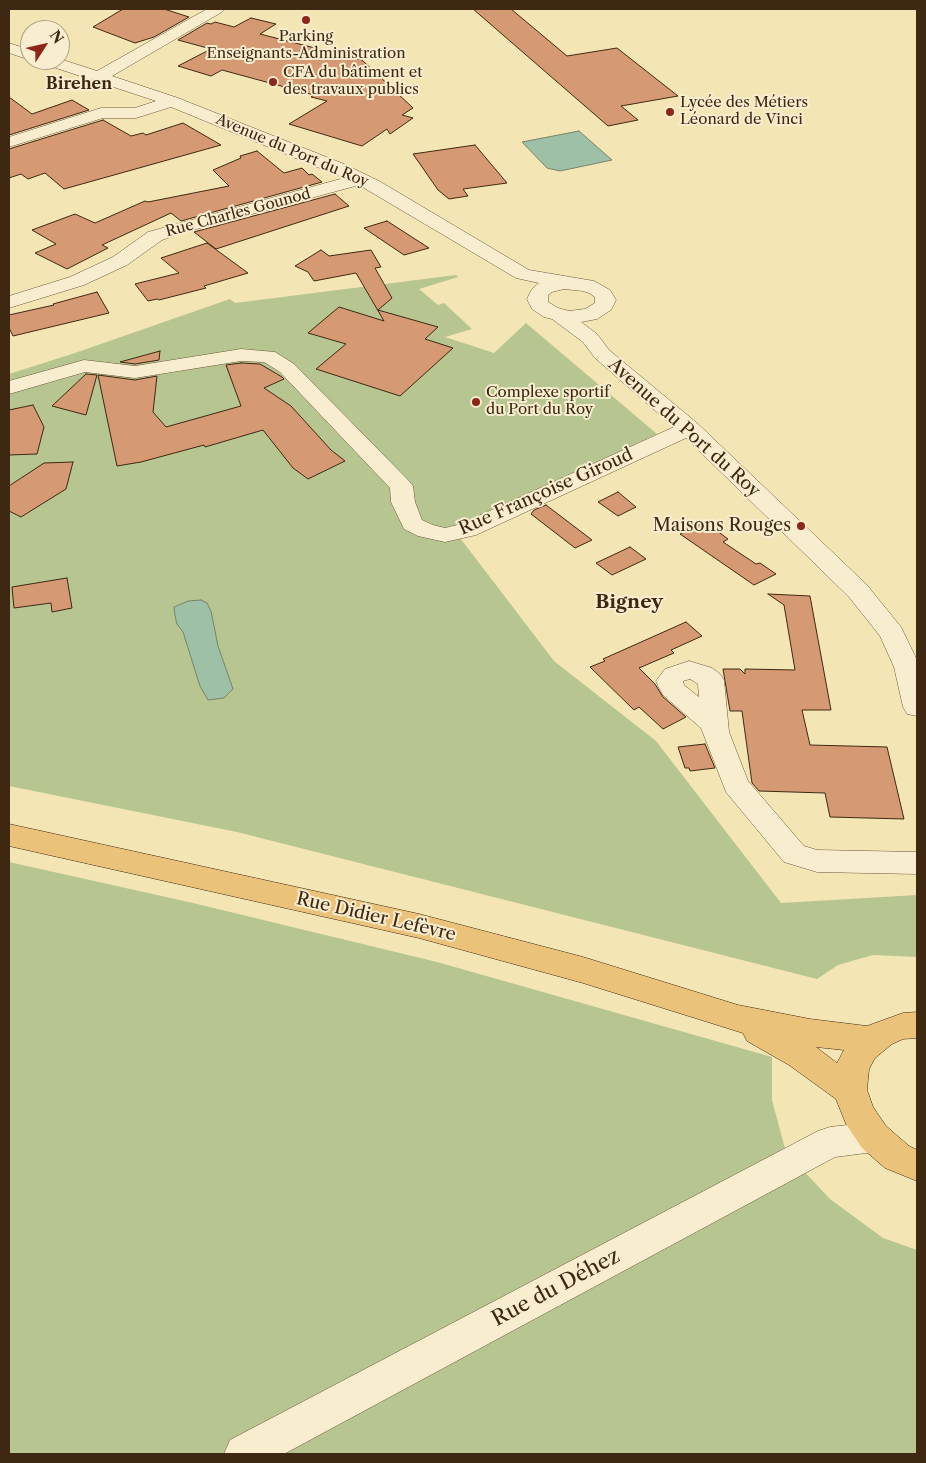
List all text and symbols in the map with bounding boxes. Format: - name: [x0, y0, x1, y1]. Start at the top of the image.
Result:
- marker: Parking Enseignants-Administration: [300, 14, 312, 26]
- north arrow: [20, 20, 70, 70]
- text: N: [46, 27, 67, 47]
- place label: Parking Enseignants-Administration: [206, 28, 406, 63]
- place label: CFA du bâtiment et des travaux publics: [283, 64, 423, 99]
- district label: Birehen: [46, 74, 112, 94]
- marker: CFA du bâtiment et des travaux publics: [267, 76, 279, 88]
- place label: Lycée des Métiers Léonard de Vinci: [680, 94, 808, 129]
- marker: Lycée des Métiers Léonard de Vinci: [664, 106, 676, 118]
- street label: Avenue du Port du Roy: [213, 111, 371, 191]
- street label: Rue Charles Gounod: [164, 185, 312, 241]
- street label: Avenue du Port du Roy: [603, 354, 765, 502]
- place label: Complexe sportif du Port du Roy: [486, 384, 610, 419]
- marker: Complexe sportif du Port du Roy: [470, 396, 482, 408]
- street label: Rue Françoise Giroud: [456, 444, 636, 540]
- place label: Maisons Rouges: [653, 515, 791, 537]
- marker: Maisons Rouges: [795, 520, 807, 532]
- district label: Bigney: [595, 592, 663, 614]
- street label: Rue Didier Lefèvre: [294, 888, 458, 946]
- street label: Rue du Déhez: [488, 1244, 624, 1332]

